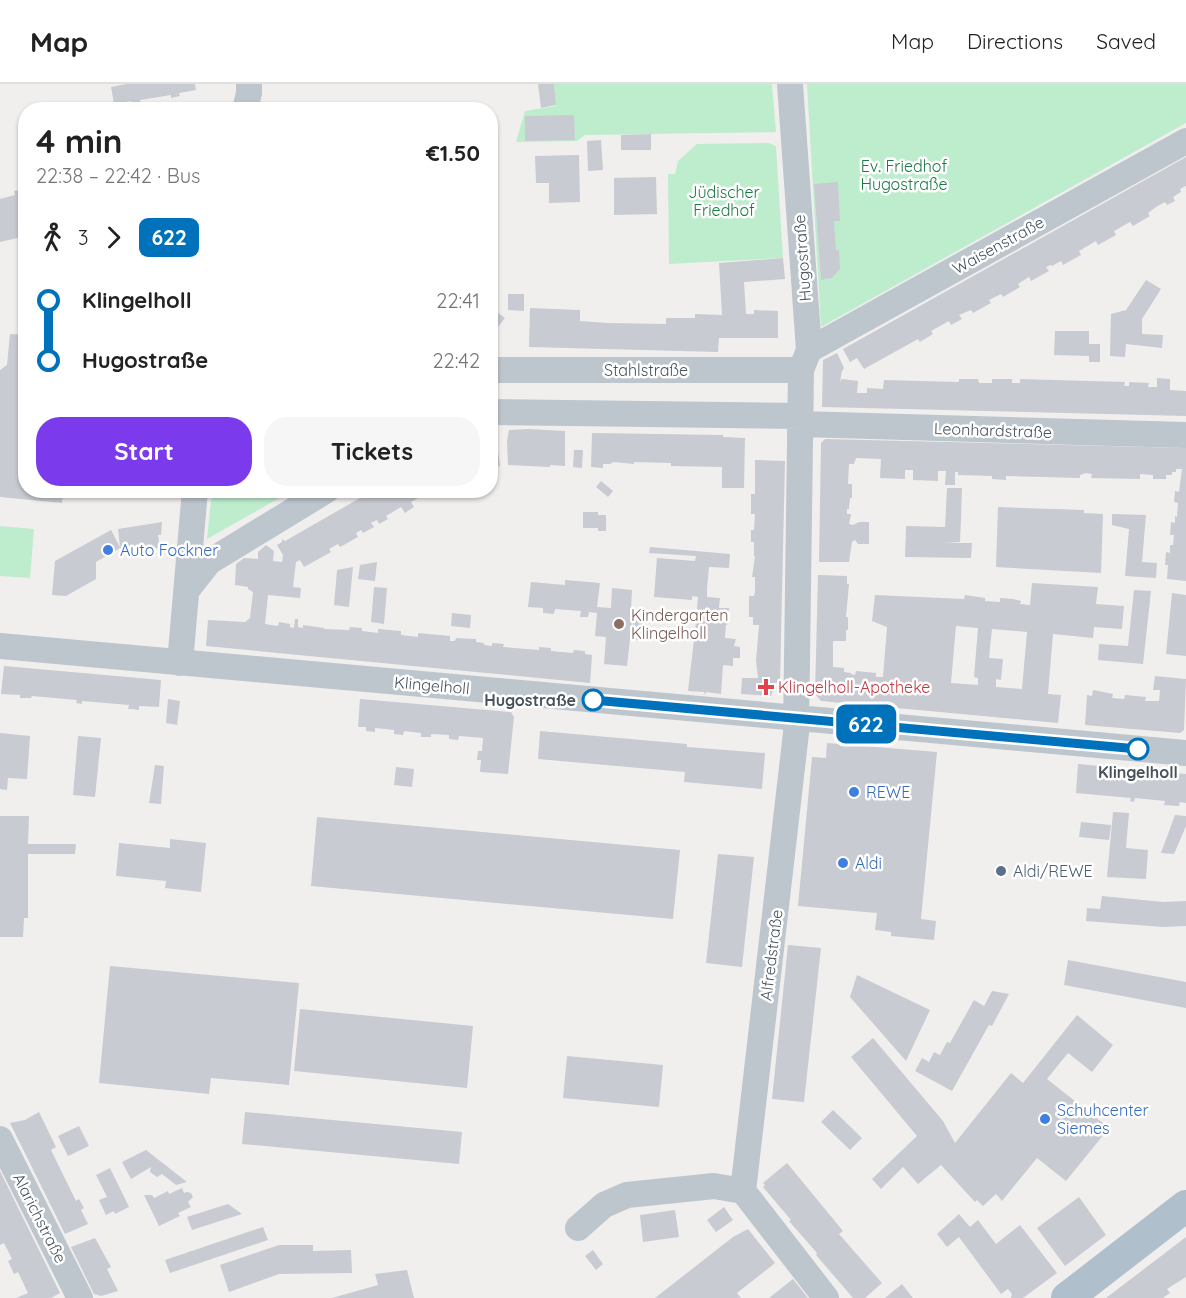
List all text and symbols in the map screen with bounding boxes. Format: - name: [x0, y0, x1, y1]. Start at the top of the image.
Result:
- text: Map: [30, 24, 88, 59]
- text: Map: [891, 28, 934, 54]
- text: Directions: [967, 28, 1063, 54]
- text: Saved: [1096, 28, 1156, 54]
- text: 4 min: [36, 120, 123, 161]
- text: €1.50: [426, 139, 480, 167]
- park label: Ev. Friedhof Hugostraße: [860, 156, 948, 194]
- text: 22:38 – 22:42 · Bus: [36, 163, 200, 188]
- park label: Jüdischer Friedhof: [688, 182, 760, 220]
- street label: Waisenstraße: [949, 212, 1047, 278]
- street label: Hugostraße: [789, 214, 815, 302]
- icon: walk: [36, 221, 69, 254]
- icon: forward: [97, 221, 130, 254]
- text: 622: [151, 224, 187, 250]
- text: 3: [78, 225, 88, 250]
- text: Klingelholl: [82, 286, 192, 314]
- text: 22:41: [436, 288, 480, 313]
- text: Hugostraße: [82, 346, 208, 374]
- text: 22:42: [432, 348, 480, 373]
- street label: Stahlstraße: [604, 360, 688, 380]
- button: Start: [36, 417, 252, 486]
- button: Tickets: [264, 417, 480, 486]
- street label: Leonhardstraße: [934, 418, 1052, 442]
- place label: Auto Fockner: [120, 540, 218, 560]
- marker: Auto Fockner: [101, 543, 115, 557]
- place label: Kindergarten Klingelholl: [631, 605, 729, 643]
- marker: Kindergarten Klingelholl: [612, 617, 626, 631]
- street label: Klingelholl: [393, 672, 471, 698]
- place label: Klingelholl-Apotheke: [778, 677, 930, 697]
- marker: Klingelholl-Apotheke: [759, 680, 773, 694]
- marker: Hugostraße: [582, 689, 604, 711]
- place label: Hugostraße: [484, 690, 576, 710]
- line badge: 622: [832, 704, 900, 744]
- text: 622: [848, 711, 884, 737]
- marker: Klingelholl: [1127, 738, 1149, 760]
- place label: Klingelholl: [1098, 762, 1178, 782]
- place label: REWE: [866, 782, 910, 802]
- marker: REWE: [847, 785, 861, 799]
- place label: Aldi: [855, 853, 882, 873]
- marker: Aldi: [836, 856, 850, 870]
- place label: Aldi/REWE: [1013, 861, 1093, 881]
- marker: Aldi/REWE: [994, 864, 1008, 878]
- street label: Alfredstraße: [755, 908, 787, 1002]
- place label: Schuhcenter Siemes: [1057, 1100, 1149, 1138]
- marker: Schuhcenter Siemes: [1038, 1112, 1052, 1126]
- street label: Alarichstraße: [9, 1170, 71, 1266]

